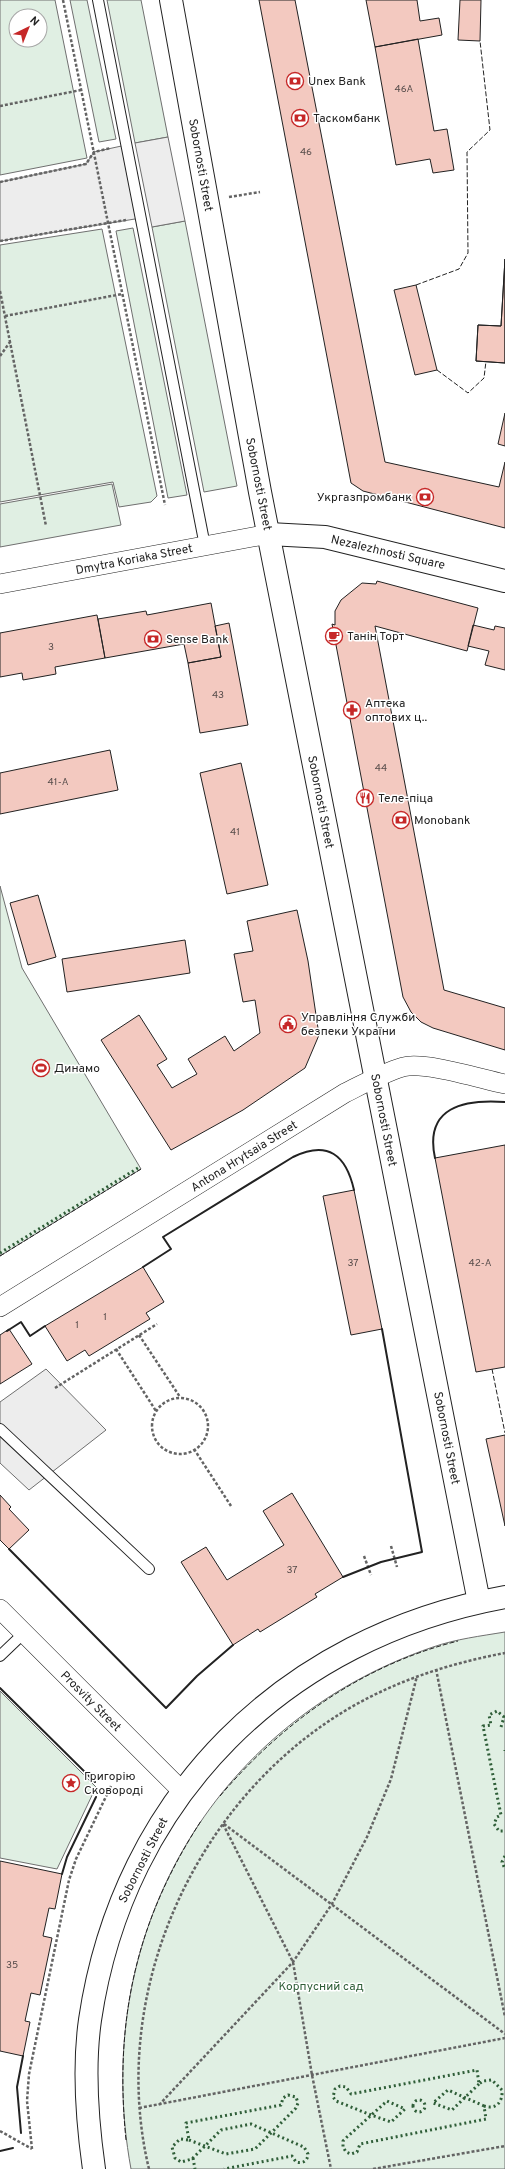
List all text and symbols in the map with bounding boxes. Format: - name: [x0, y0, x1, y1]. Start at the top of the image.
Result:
- north arrow: [8, 8, 48, 48]
- text: N: [26, 14, 42, 29]
- bank icon: Unex Bank: [285, 71, 305, 91]
- place label: Unex Bank: [308, 74, 366, 90]
- house number: 46А: [395, 83, 414, 96]
- bank icon: Таскомбанк: [290, 108, 310, 128]
- place label: Таскомбанк: [313, 111, 381, 127]
- street label: Sobornosti Street: [184, 117, 216, 213]
- house number: 46: [300, 146, 312, 159]
- street label: Sobornosti Street: [241, 436, 275, 532]
- bank icon: Укргазпромбанк: [415, 487, 435, 507]
- place label: Укргазпромбанк: [317, 490, 412, 506]
- street label: Nezalezhnosti Square: [329, 532, 446, 574]
- street label: Dmytra Koriaka Street: [74, 541, 194, 579]
- cafe icon: Танін Торт: [324, 626, 344, 646]
- bank icon: Sense Bank: [143, 629, 163, 649]
- place label: Танін Торт: [347, 629, 405, 645]
- place label: Sense Bank: [166, 632, 229, 648]
- house number: 3: [48, 641, 54, 654]
- house number: 43: [212, 689, 224, 702]
- place label: Аптека оптових ц..: [365, 696, 427, 726]
- pharmacy icon: Аптека оптових ц..: [342, 700, 362, 720]
- street label: Sobornosti Street: [303, 754, 337, 850]
- house number: 44: [375, 762, 387, 775]
- house number: 41-А: [47, 776, 69, 789]
- restaurant icon: Теле-піца: [355, 788, 375, 808]
- place label: Теле-піца: [378, 791, 433, 807]
- bank icon: Monobank: [391, 810, 411, 830]
- place label: Monobank: [414, 813, 470, 829]
- house number: 41: [230, 826, 240, 839]
- place label: Управління Служби безпеки України: [301, 1010, 415, 1040]
- public building icon: Управління Служби безпеки України: [278, 1014, 298, 1034]
- sports icon: Динамо: [31, 1058, 51, 1078]
- place label: Динамо: [54, 1061, 100, 1077]
- street label: Sobornosti Street: [366, 1072, 400, 1168]
- street label: Antona Hrytsaia Street: [188, 1118, 301, 1196]
- house number: 37: [347, 1257, 359, 1270]
- house number: 42-А: [469, 1257, 492, 1270]
- house number: 1: [103, 1311, 107, 1324]
- house number: 1: [75, 1319, 79, 1332]
- street label: Sobornosti Street: [429, 1390, 463, 1486]
- house number: 37: [286, 1564, 298, 1577]
- street label: Prosvity Street: [56, 1668, 124, 1736]
- place label: Григорію Сковороді: [84, 1769, 143, 1799]
- place icon: Григорію Сковороді: [61, 1773, 81, 1793]
- street label: Sobornosti Street: [115, 1815, 172, 1906]
- house number: 35: [6, 1959, 18, 1972]
- park label: Корпусний сад: [278, 1979, 364, 1995]

